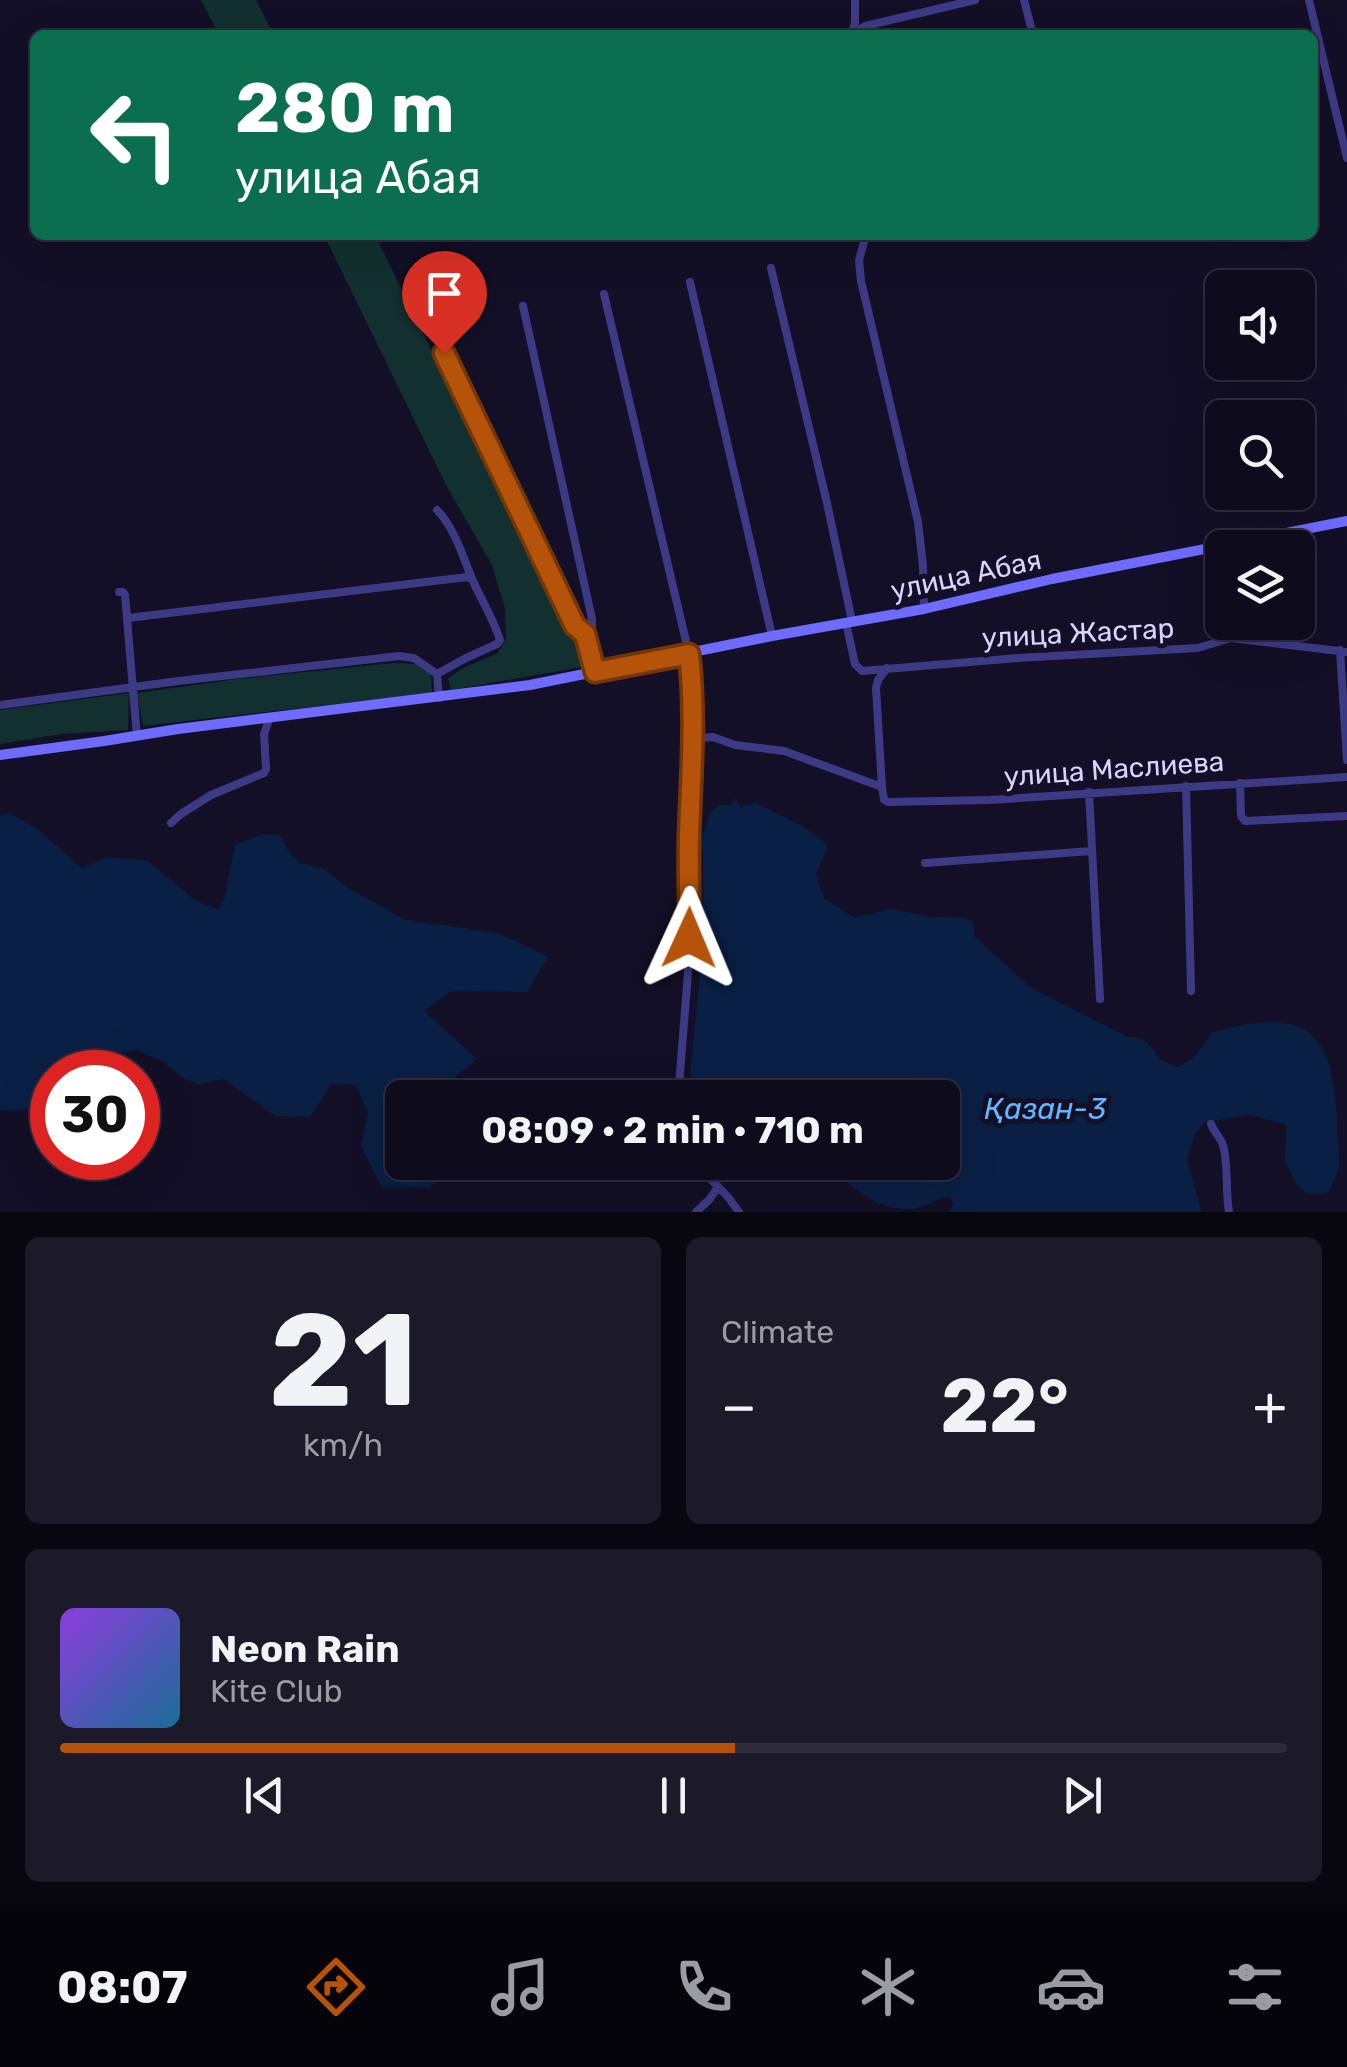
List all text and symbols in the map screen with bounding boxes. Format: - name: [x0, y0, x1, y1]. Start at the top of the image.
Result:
- text: 280 m: [235, 67, 455, 150]
- icon: left: [70, 70, 200, 200]
- text: улица Абая: [235, 151, 481, 204]
- pin: [402, 251, 487, 354]
- icon: arrive: [417, 266, 472, 321]
- map controls: [1205, 270, 1315, 640]
- button: sound: [1205, 270, 1315, 380]
- button: search: [1205, 400, 1315, 510]
- button: layers: [1205, 530, 1315, 640]
- street label: улица Абая: [888, 543, 1044, 607]
- street label: улица Жастар: [981, 611, 1175, 655]
- street label: улица Маслиева: [1003, 745, 1225, 793]
- position arrow: [637, 886, 741, 990]
- speed limit sign: 30: [30, 1050, 160, 1180]
- water label: Қазан-3: [984, 1091, 1107, 1127]
- text: 08:09 · 2 min · 710 m: [481, 1107, 864, 1153]
- text: 21: [268, 1283, 418, 1438]
- text: Climate: [721, 1313, 834, 1351]
- text: 22°: [941, 1362, 1069, 1451]
- text: −: [721, 1374, 757, 1439]
- text: +: [1253, 1374, 1287, 1439]
- text: km/h: [303, 1426, 383, 1464]
- text: Neon Rain: [210, 1626, 400, 1672]
- text: Kite Club: [210, 1672, 343, 1710]
- icon: previous: [237, 1768, 292, 1823]
- icon: pause: [646, 1768, 701, 1823]
- icon: next: [1055, 1768, 1110, 1823]
- icon: directions: [301, 1952, 371, 2022]
- icon: music: [485, 1952, 555, 2022]
- icon: phone: [669, 1952, 739, 2022]
- icon: climate: [853, 1952, 923, 2022]
- icon: car: [1036, 1952, 1106, 2022]
- icon: filters: [1220, 1952, 1290, 2022]
- text: 08:07: [57, 1961, 187, 2014]

